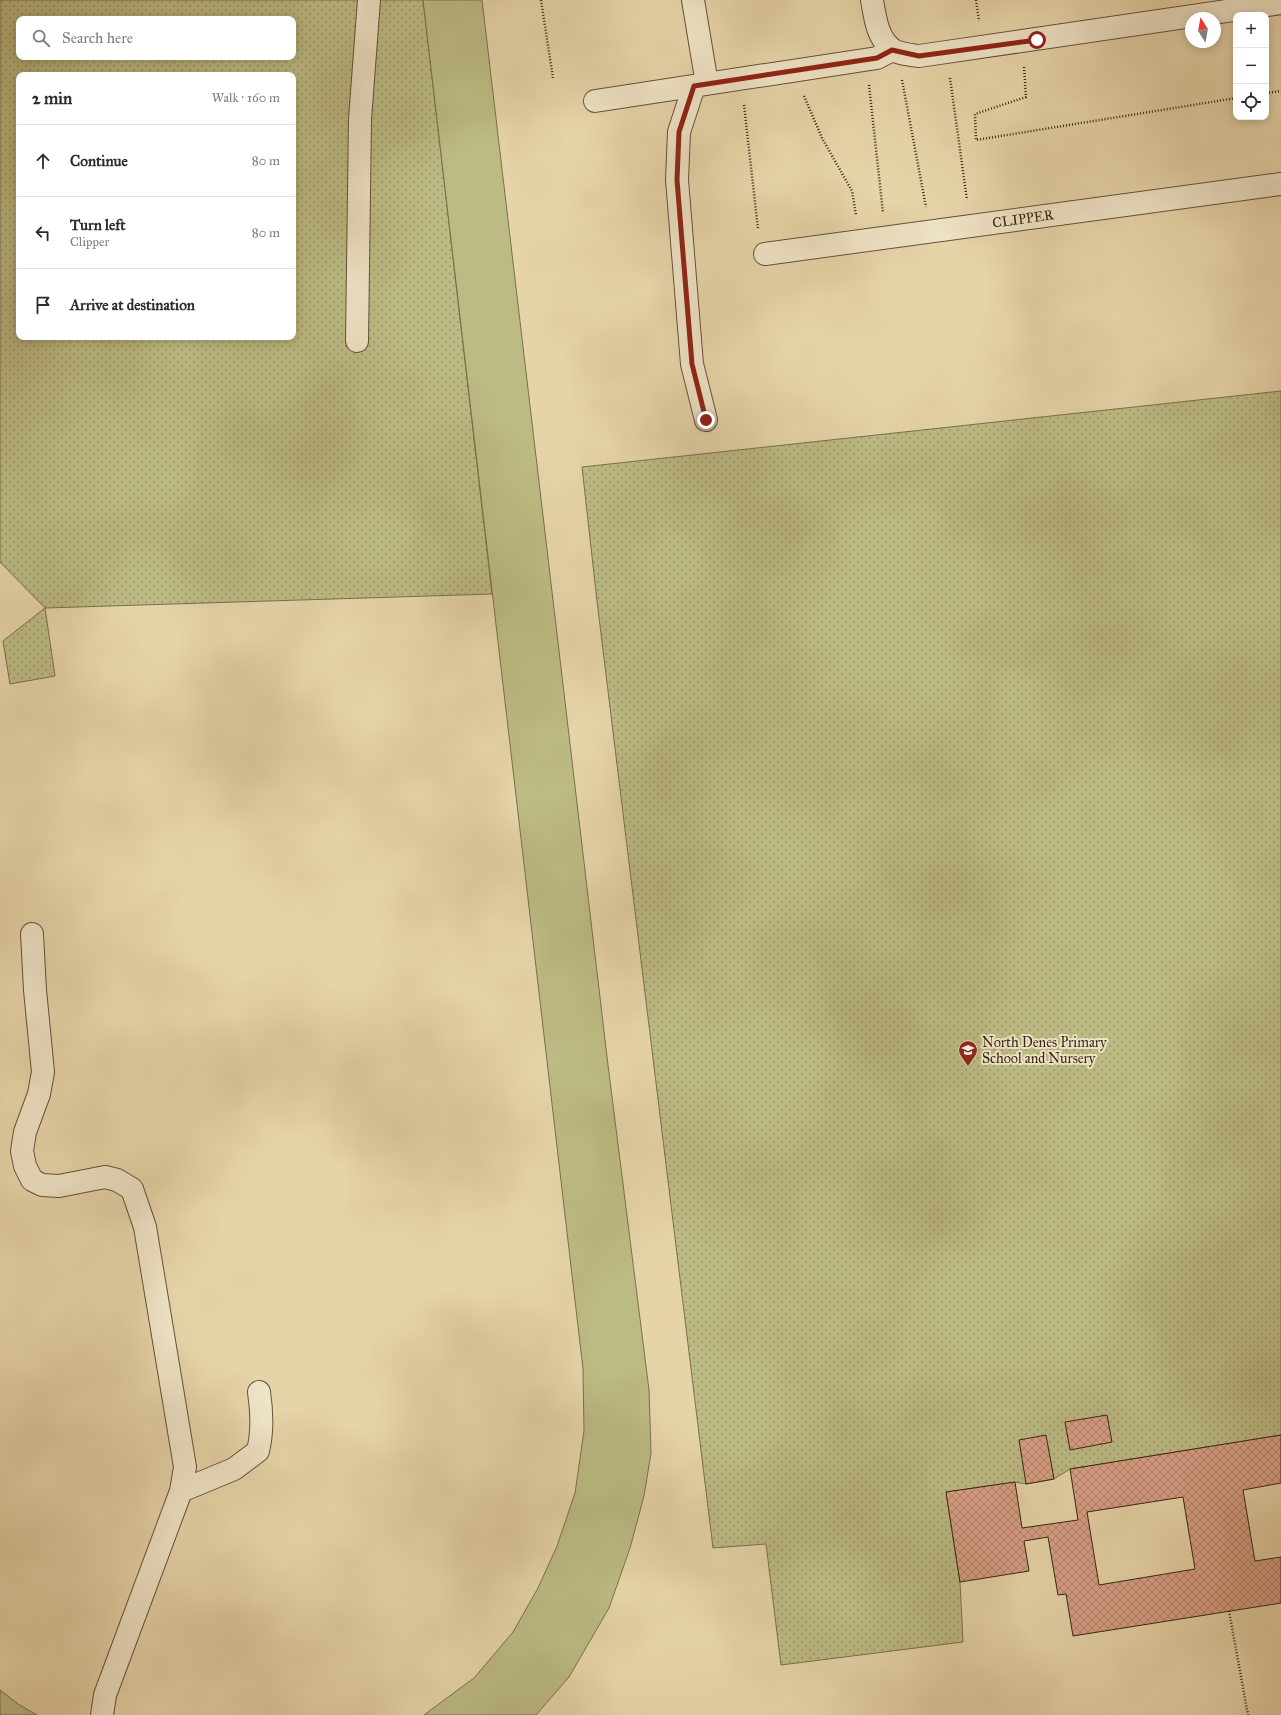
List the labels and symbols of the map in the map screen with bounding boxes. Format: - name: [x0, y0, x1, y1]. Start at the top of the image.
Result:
- north arrow: [1185, 12, 1221, 48]
- route start: [1028, 31, 1046, 49]
- street label: CLIPPER: [991, 206, 1056, 232]
- route end: [697, 411, 715, 429]
- place label: North Denes Primary School and Nursery: [982, 1034, 1107, 1067]
- school or university icon: North Denes Primary School and Nursery: [957, 1039, 979, 1067]

